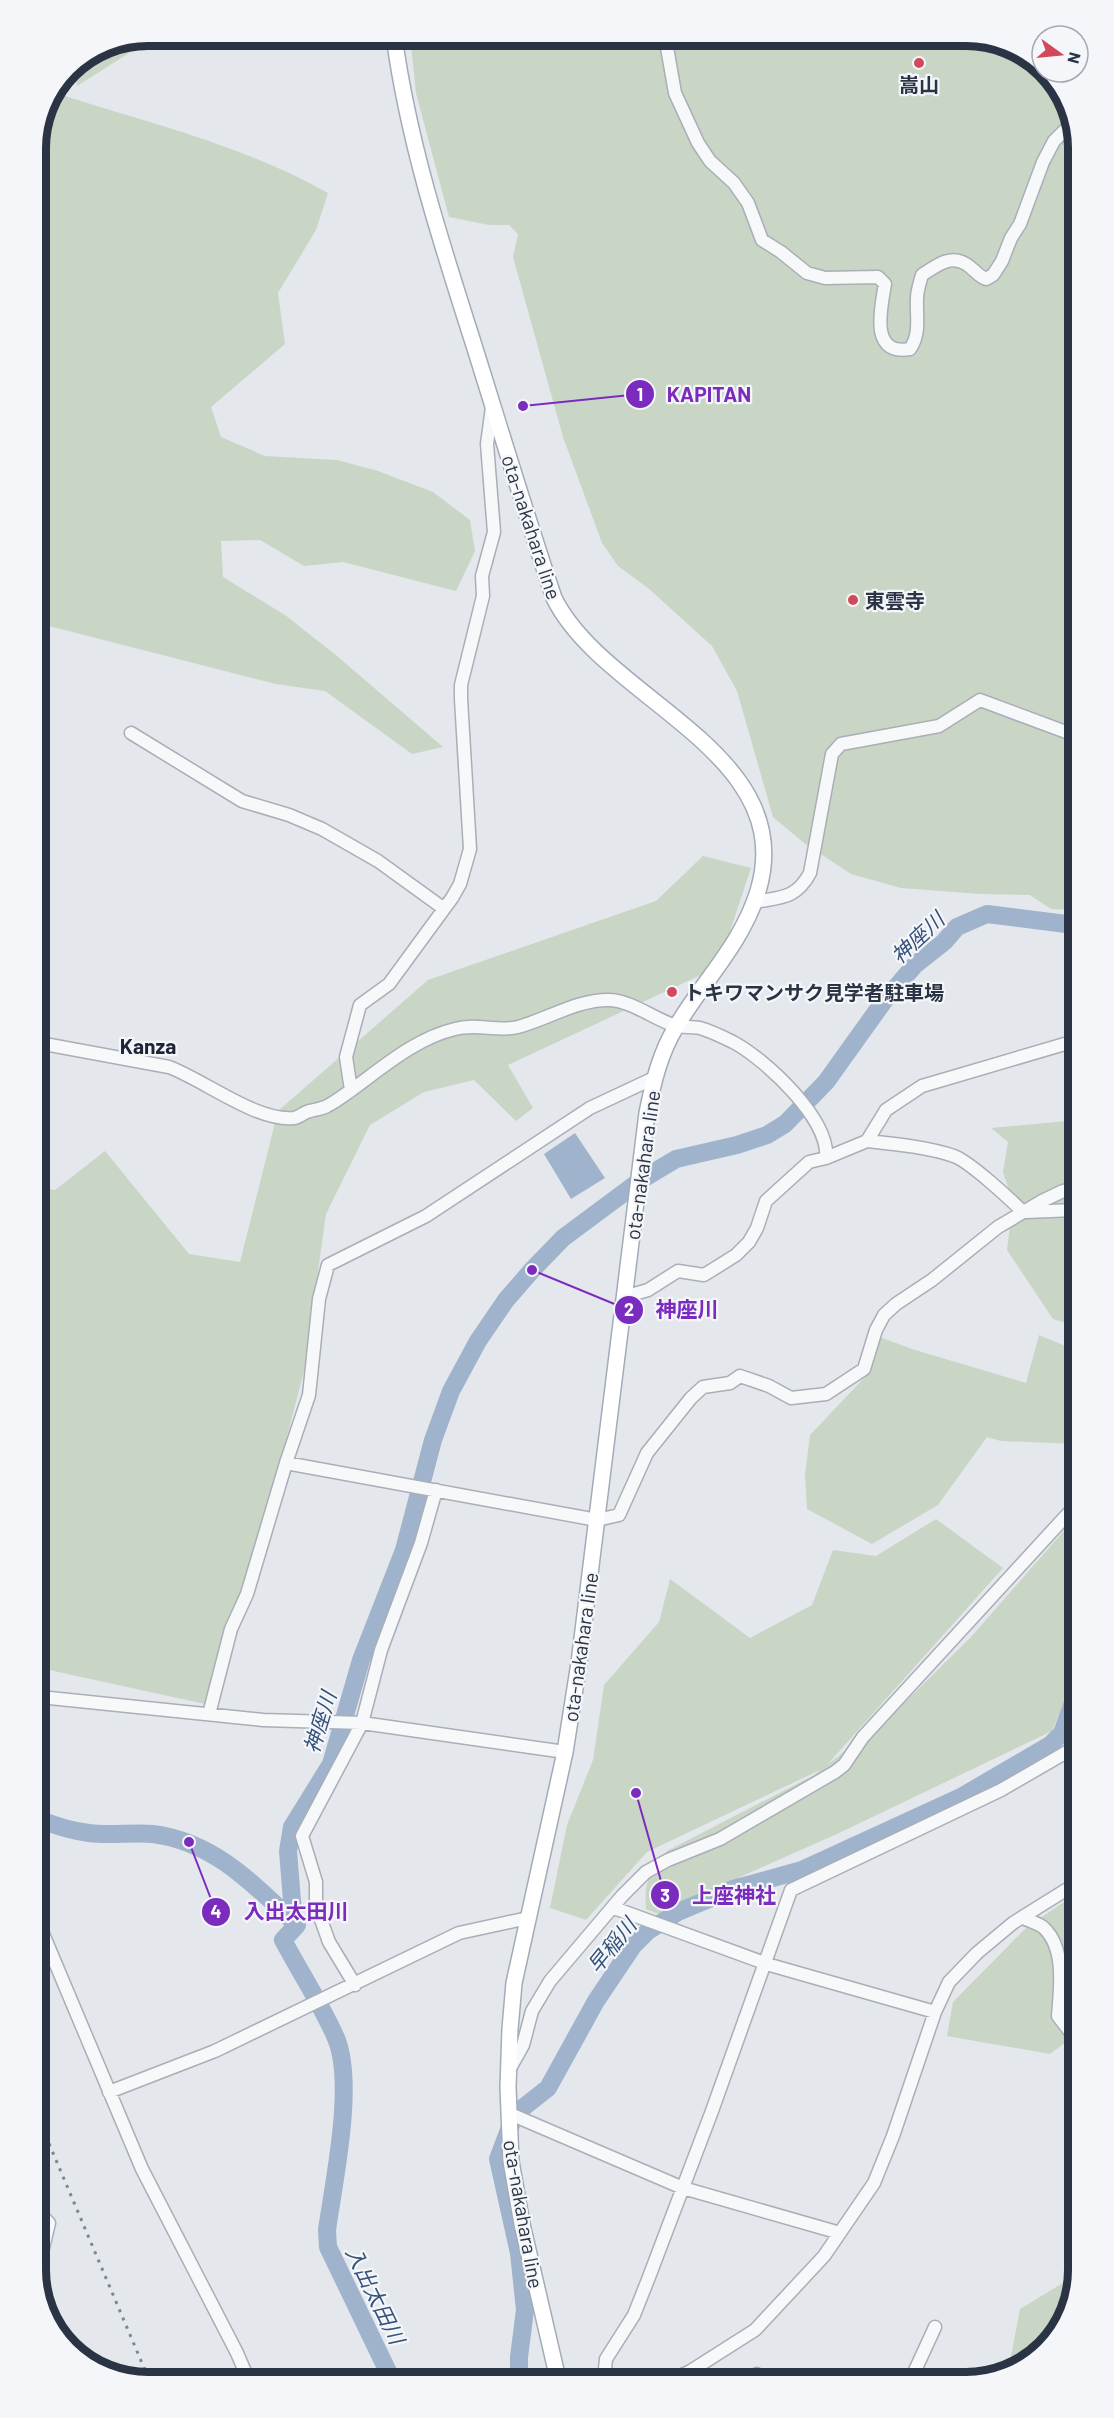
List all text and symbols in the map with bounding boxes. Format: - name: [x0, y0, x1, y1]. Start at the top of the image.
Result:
- north arrow: [1030, 24, 1090, 84]
- text: N: [1064, 50, 1086, 66]
- marker: 嵩山: [912, 56, 926, 70]
- place label: 嵩山: [899, 72, 939, 96]
- callout: KAPITAN: [625, 375, 764, 414]
- text: KAPITAN: [667, 381, 751, 406]
- text: 1: [637, 383, 643, 405]
- street label: ota-nakahara line: [497, 452, 567, 602]
- place label: 東雲寺: [865, 588, 925, 612]
- marker: 東雲寺: [846, 593, 860, 607]
- water label: 神座川: [885, 905, 950, 968]
- place label: トキワマンサク見学者駐車場: [684, 980, 944, 1004]
- marker: トキワマンサク見学者駐車場: [665, 985, 679, 999]
- district label: Kanza: [120, 1033, 176, 1058]
- street label: ota-nakahara line: [620, 1089, 664, 1241]
- callout: 神座川: [614, 1290, 731, 1329]
- text: 神座川: [656, 1296, 719, 1321]
- text: 2: [624, 1298, 634, 1320]
- street label: ota-nakahara line: [558, 1571, 602, 1723]
- water label: 神座川: [298, 1686, 341, 1756]
- callout: 上座神社: [650, 1876, 788, 1915]
- text: 上座神社: [692, 1882, 776, 1907]
- text: 3: [660, 1884, 670, 1906]
- callout: 入出太田川: [201, 1892, 360, 1931]
- text: 入出太田川: [244, 1898, 349, 1923]
- text: 4: [211, 1900, 222, 1922]
- water label: 早稲川: [581, 1911, 642, 1977]
- street label: ota-nakahara line: [499, 2138, 549, 2290]
- water label: 入出太田川: [342, 2242, 411, 2349]

